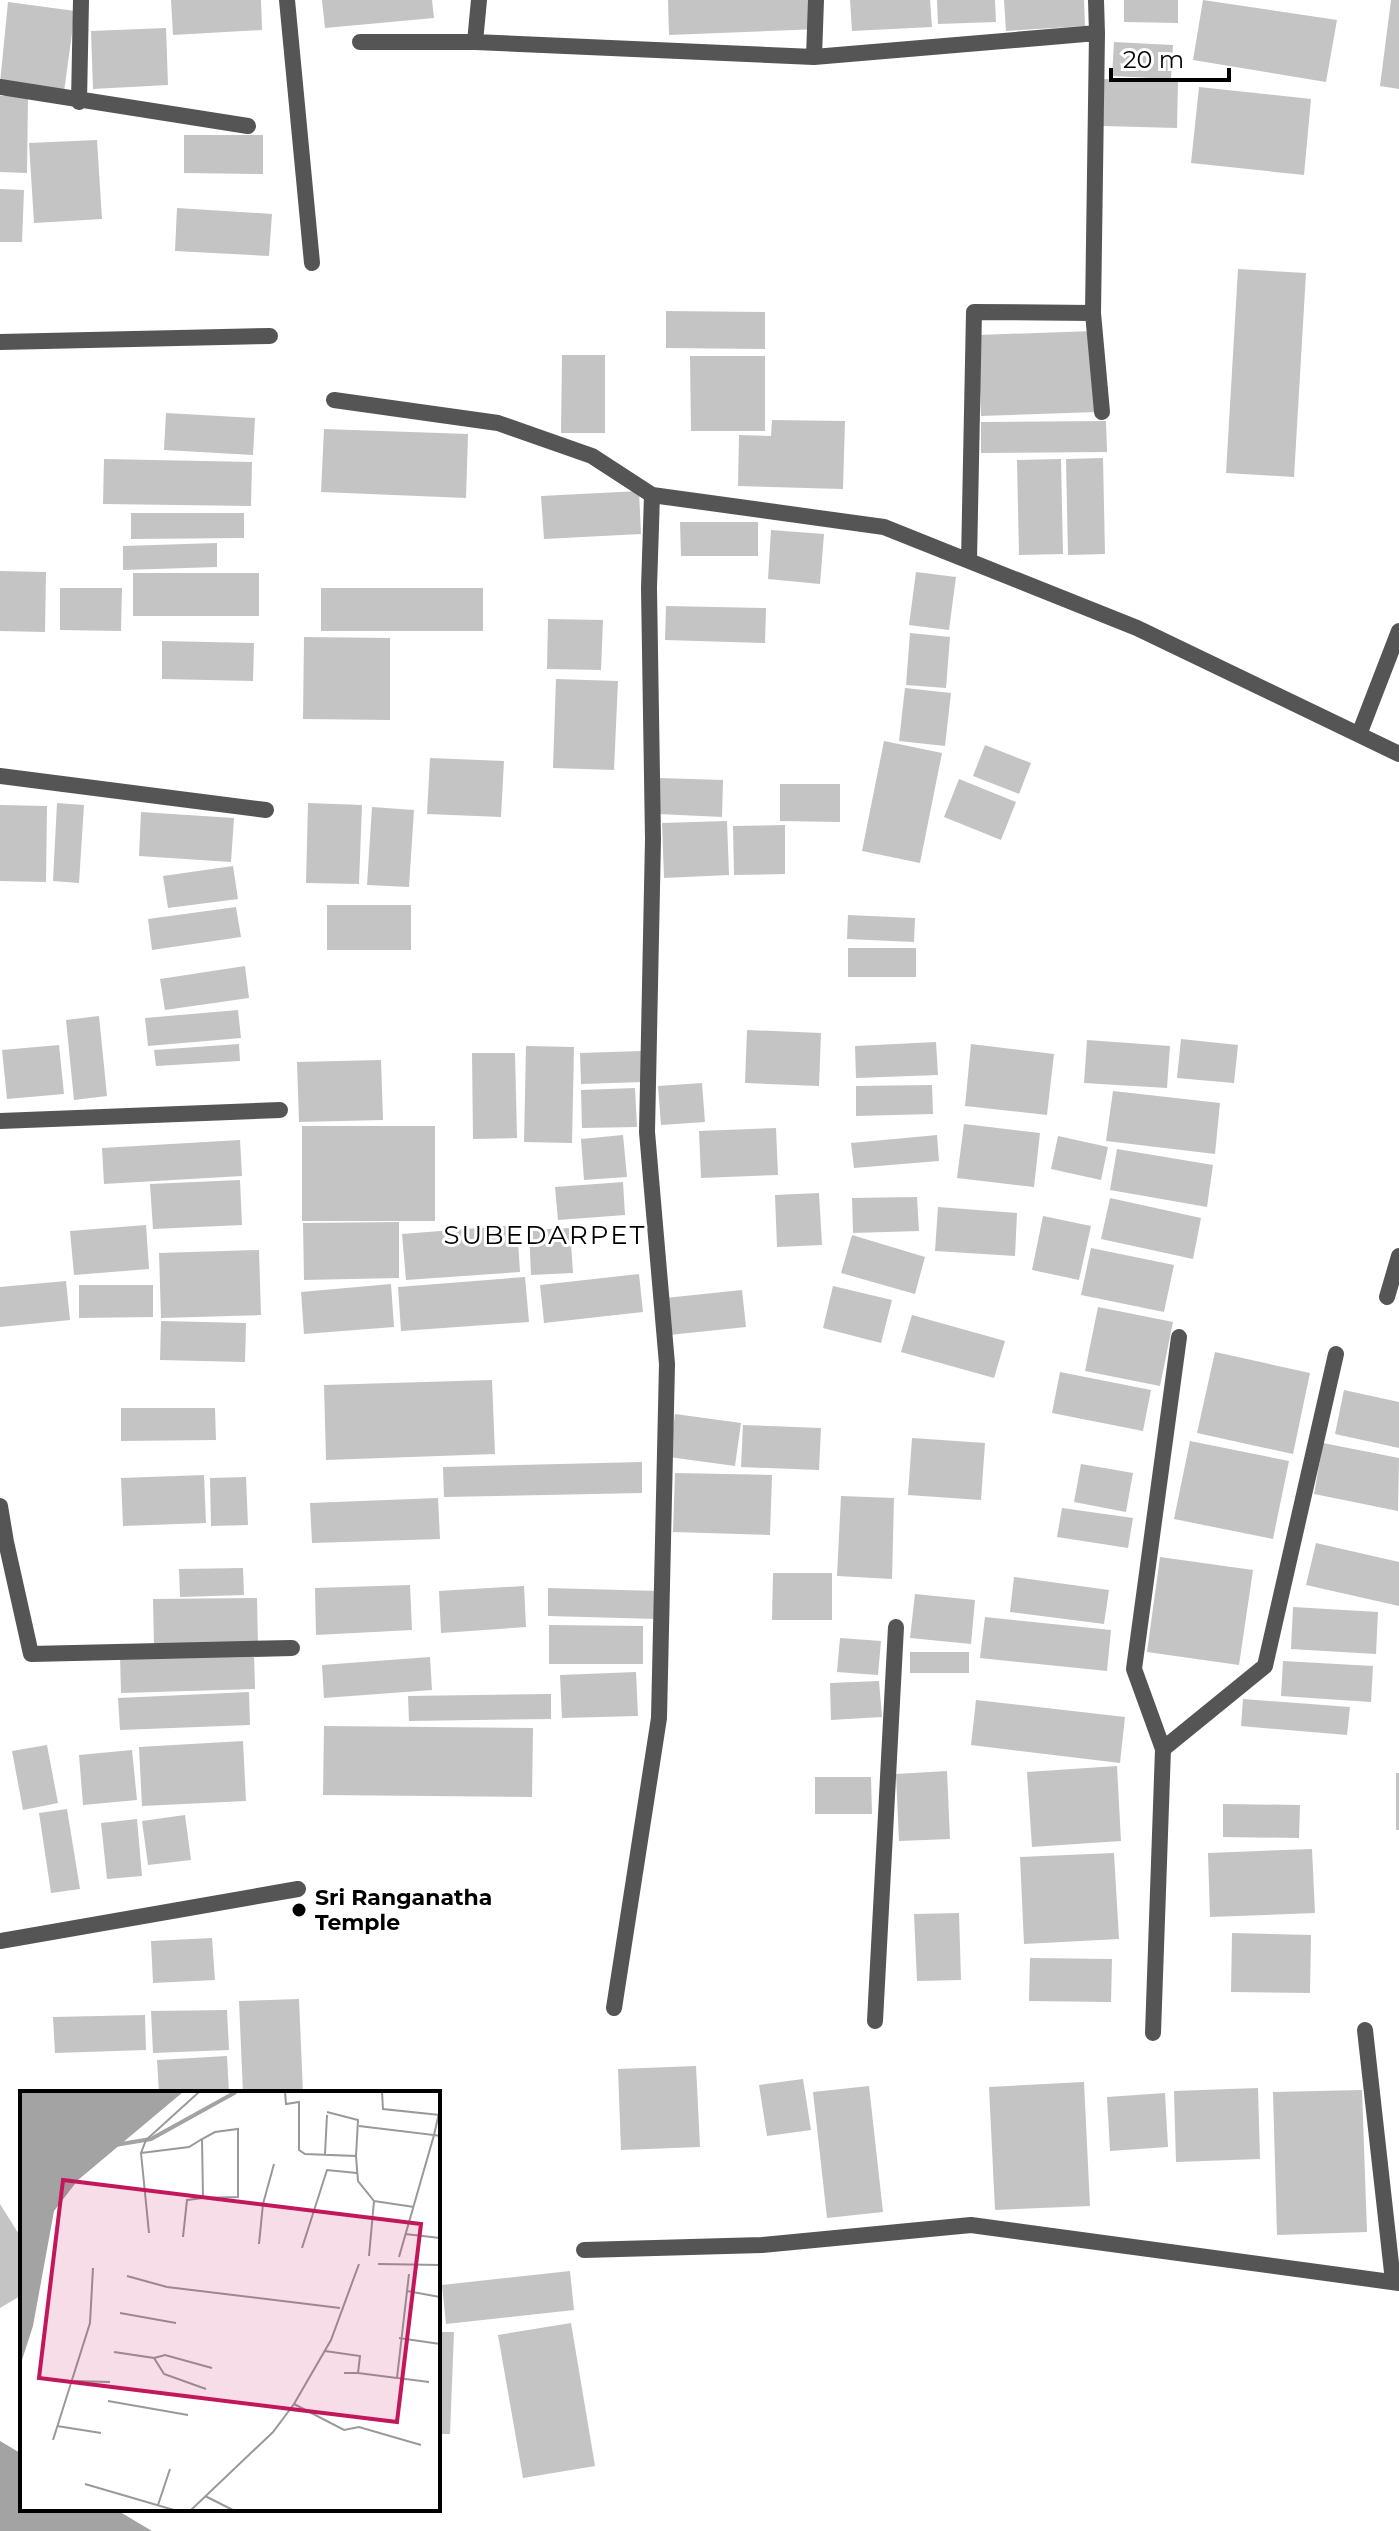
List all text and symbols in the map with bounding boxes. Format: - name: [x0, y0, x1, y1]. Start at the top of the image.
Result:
- scale bar: [1111, 32, 1229, 82]
- text: 20 m: [1123, 45, 1184, 74]
- district label: SUBEDARPET: [444, 1219, 646, 1251]
- place label: Sri Ranganatha Temple: [315, 1884, 492, 1936]
- marker: Sri Ranganatha Temple: [290, 1901, 308, 1919]
- inset map: [20, 2091, 440, 2511]

